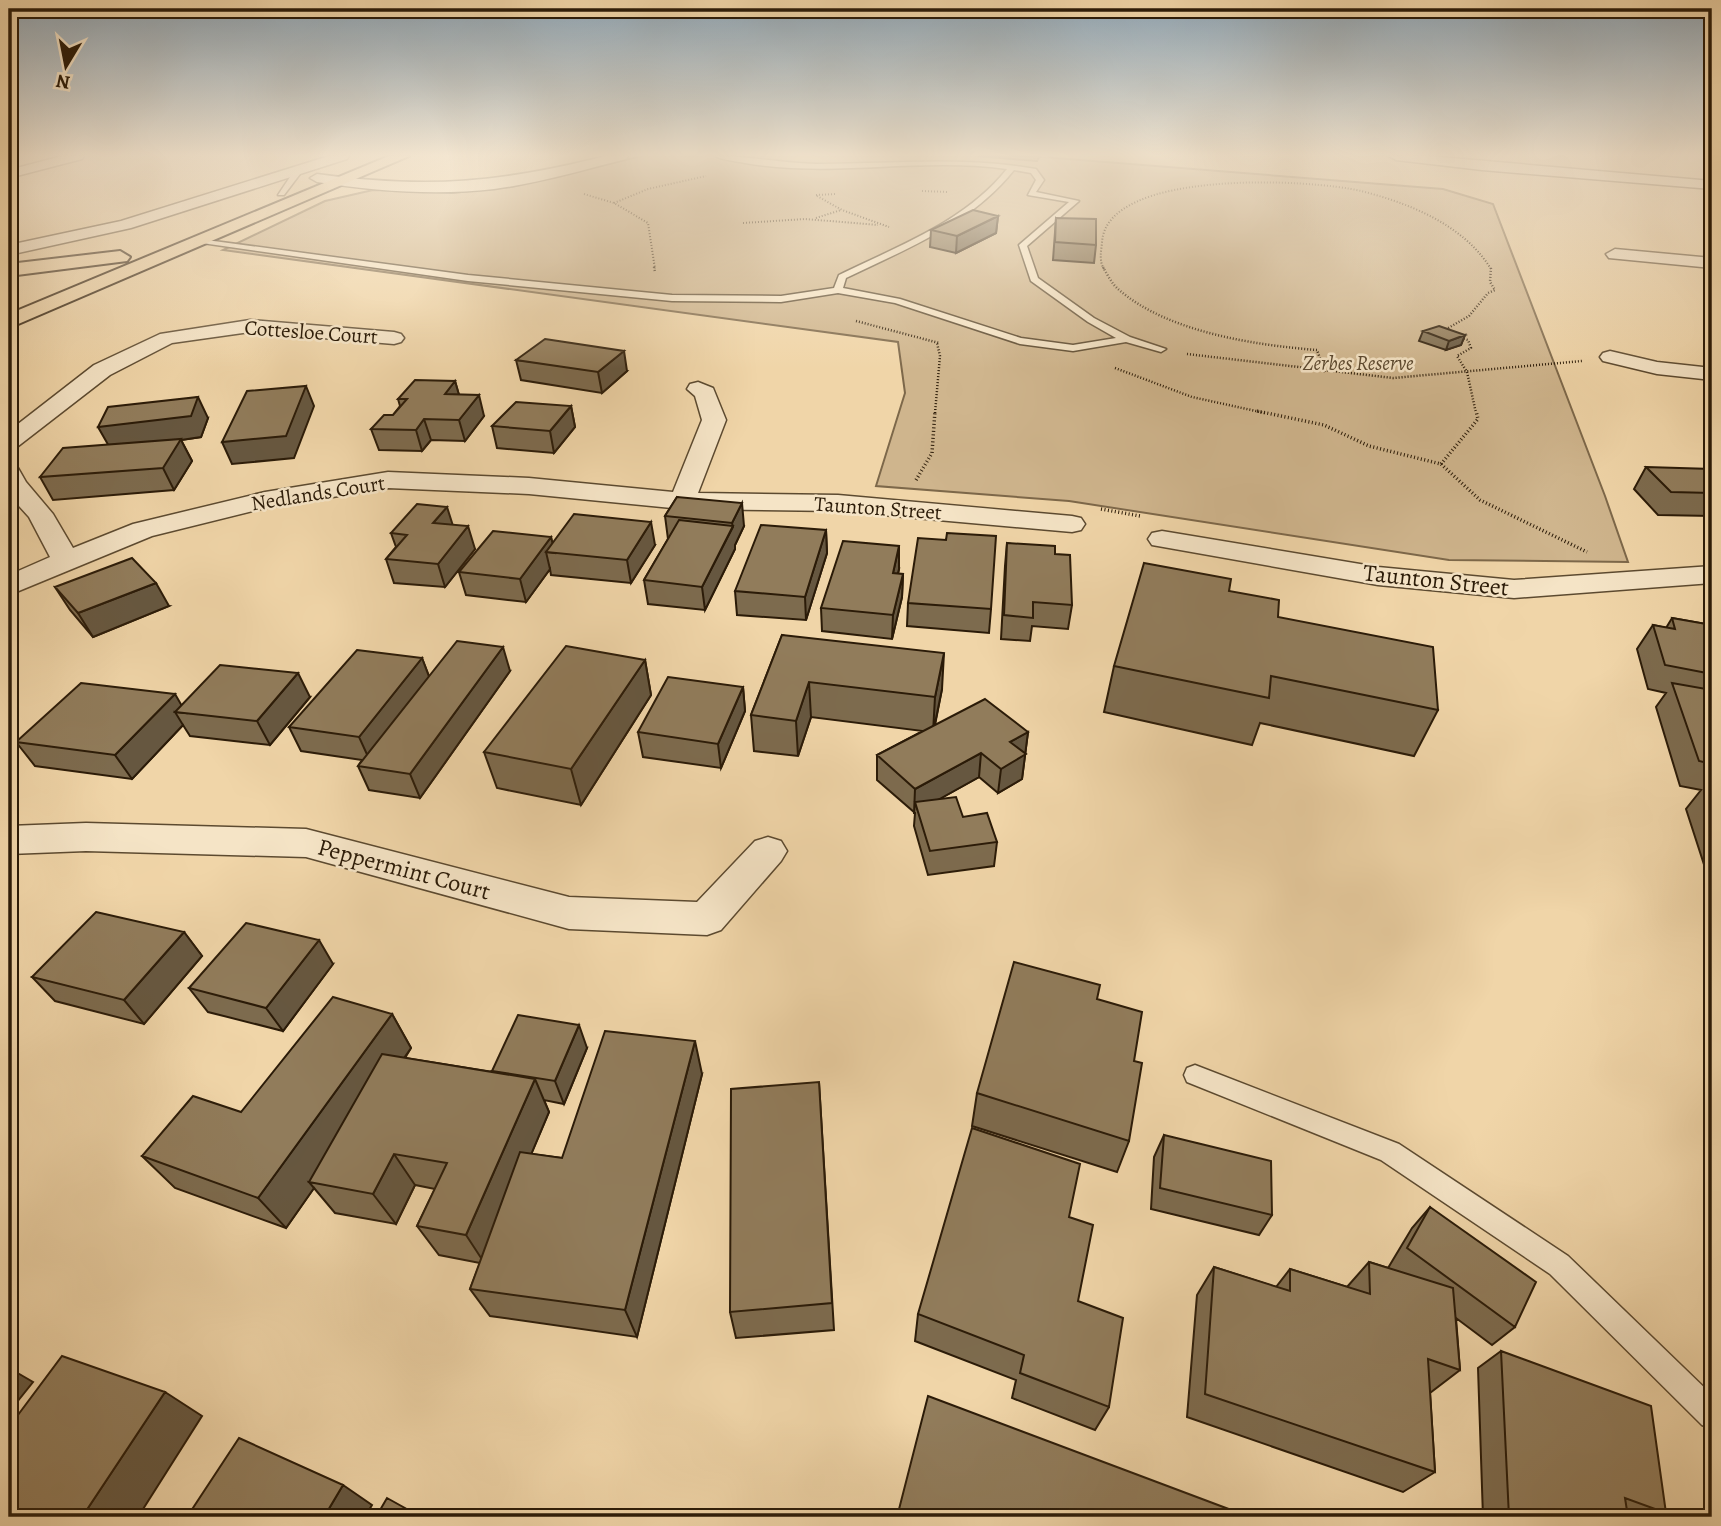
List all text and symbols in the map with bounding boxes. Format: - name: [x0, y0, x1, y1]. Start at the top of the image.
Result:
- north arrow: [32, 32, 102, 102]
- text: N: [54, 68, 72, 96]
- street label: Cottesloe Court: [243, 313, 379, 351]
- park label: Zerbes Reserve: [1302, 349, 1414, 377]
- street label: Nedlands Court: [249, 469, 387, 517]
- street label: Taunton Street: [813, 490, 943, 526]
- street label: Taunton Street: [1362, 556, 1510, 604]
- street label: Peppermint Court: [314, 831, 494, 907]

